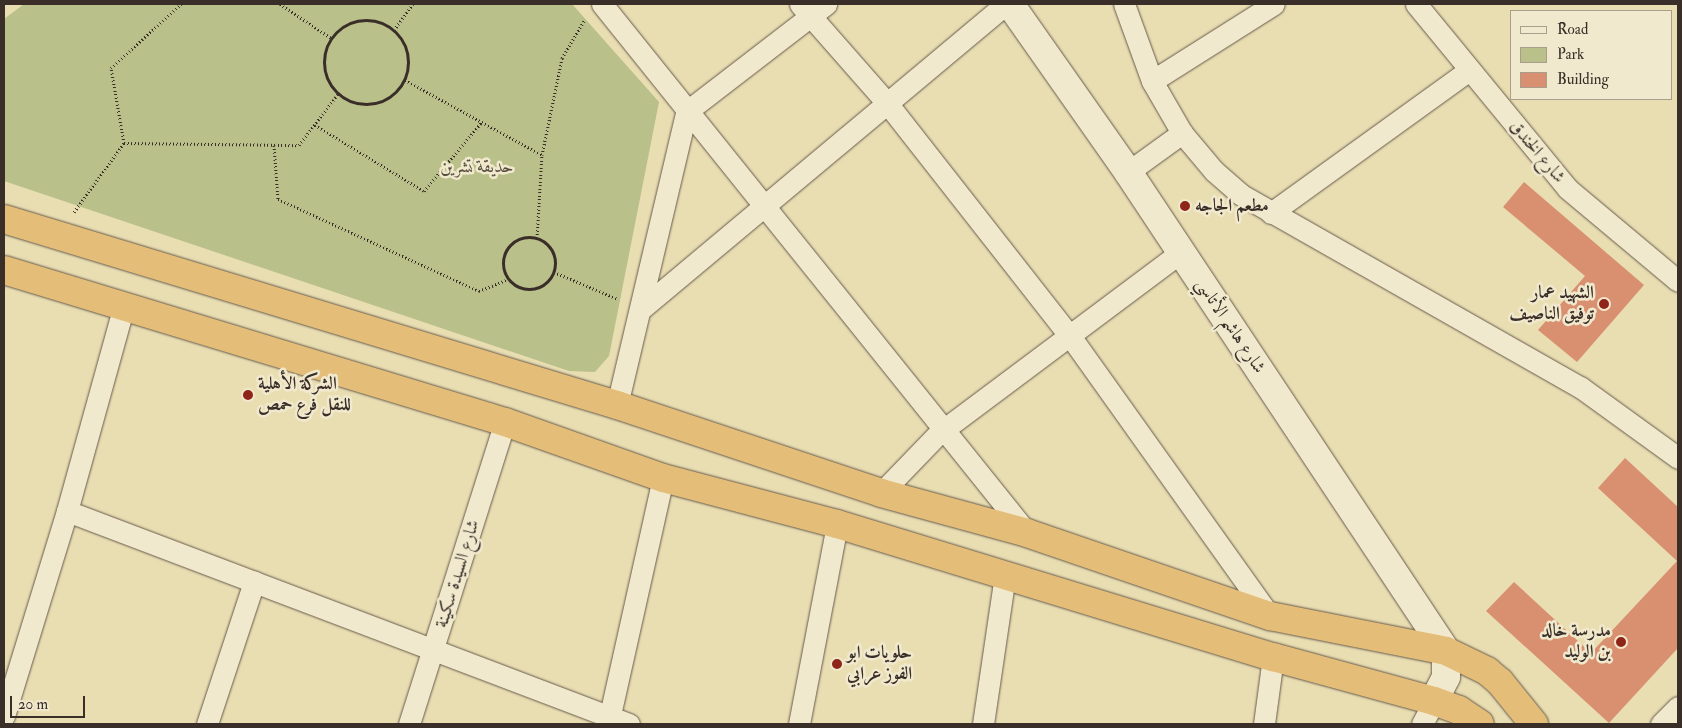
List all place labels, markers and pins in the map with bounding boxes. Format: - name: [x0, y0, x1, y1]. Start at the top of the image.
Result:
- place label: مطعم الجاجه: [1195, 195, 1269, 217]
- marker: مطعم الجاجه: [1179, 200, 1191, 212]
- place label: الشهيد عمار توفيق الناصيف: [1509, 283, 1594, 326]
- marker: الشهيد عمار توفيق الناصيف: [1598, 298, 1610, 310]
- place label: الشركة الأهلية للنقل فرع حمص: [258, 374, 351, 416]
- marker: الشركة الأهلية للنقل فرع حمص: [242, 389, 254, 401]
- place label: مدرسة خالد بن الوليد: [1541, 621, 1611, 664]
- marker: مدرسة خالد بن الوليد: [1615, 636, 1627, 648]
- place label: حلويات ابو الفوز عرابي: [847, 643, 912, 686]
- marker: حلويات ابو الفوز عرابي: [831, 658, 843, 670]

